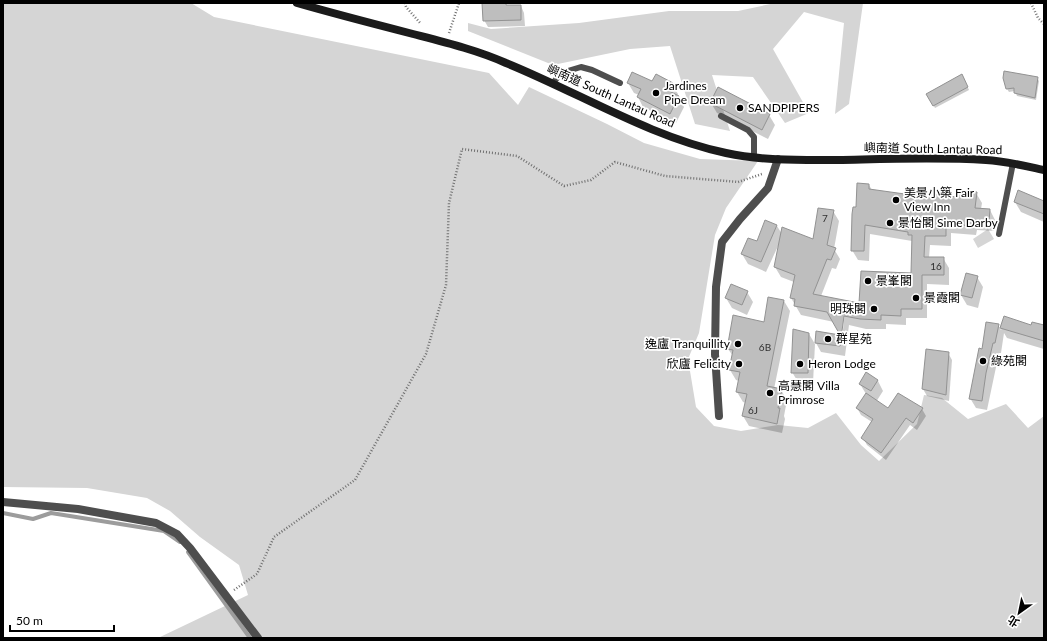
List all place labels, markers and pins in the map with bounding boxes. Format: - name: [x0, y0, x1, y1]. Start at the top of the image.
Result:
- place label: Jardines Pipe Dream: [664, 78, 726, 107]
- marker: Jardines Pipe Dream: [651, 88, 661, 98]
- place label: SANDPIPERS: [748, 100, 820, 115]
- marker: SANDPIPERS: [735, 103, 745, 113]
- place label: 美景小築 Fair View Inn: [904, 185, 975, 214]
- marker: 美景小築 Fair View Inn: [891, 195, 901, 205]
- place label: 景怡閣 Sime Darby: [898, 215, 999, 230]
- marker: 景怡閣 Sime Darby: [885, 218, 895, 228]
- place label: 景峯閣: [876, 273, 912, 288]
- marker: 景峯閣: [863, 276, 873, 286]
- place label: 景霞閣: [924, 290, 960, 305]
- marker: 景霞閣: [911, 293, 921, 303]
- place label: 明珠閣: [830, 301, 866, 316]
- marker: 明珠閣: [869, 304, 879, 314]
- place label: 群星苑: [836, 331, 872, 346]
- marker: 群星苑: [823, 334, 833, 344]
- place label: 逸廬 Tranquillity: [645, 336, 731, 351]
- marker: 逸廬 Tranquillity: [733, 339, 743, 349]
- place label: 綠苑閣: [991, 353, 1027, 368]
- place label: 欣廬 Felicity: [667, 356, 732, 371]
- place label: Heron Lodge: [808, 356, 876, 371]
- marker: 綠苑閣: [978, 356, 988, 366]
- marker: 欣廬 Felicity: [734, 359, 744, 369]
- marker: Heron Lodge: [795, 359, 805, 369]
- place label: 高慧閣 Villa Primrose: [778, 378, 840, 407]
- marker: 高慧閣 Villa Primrose: [765, 388, 775, 398]

